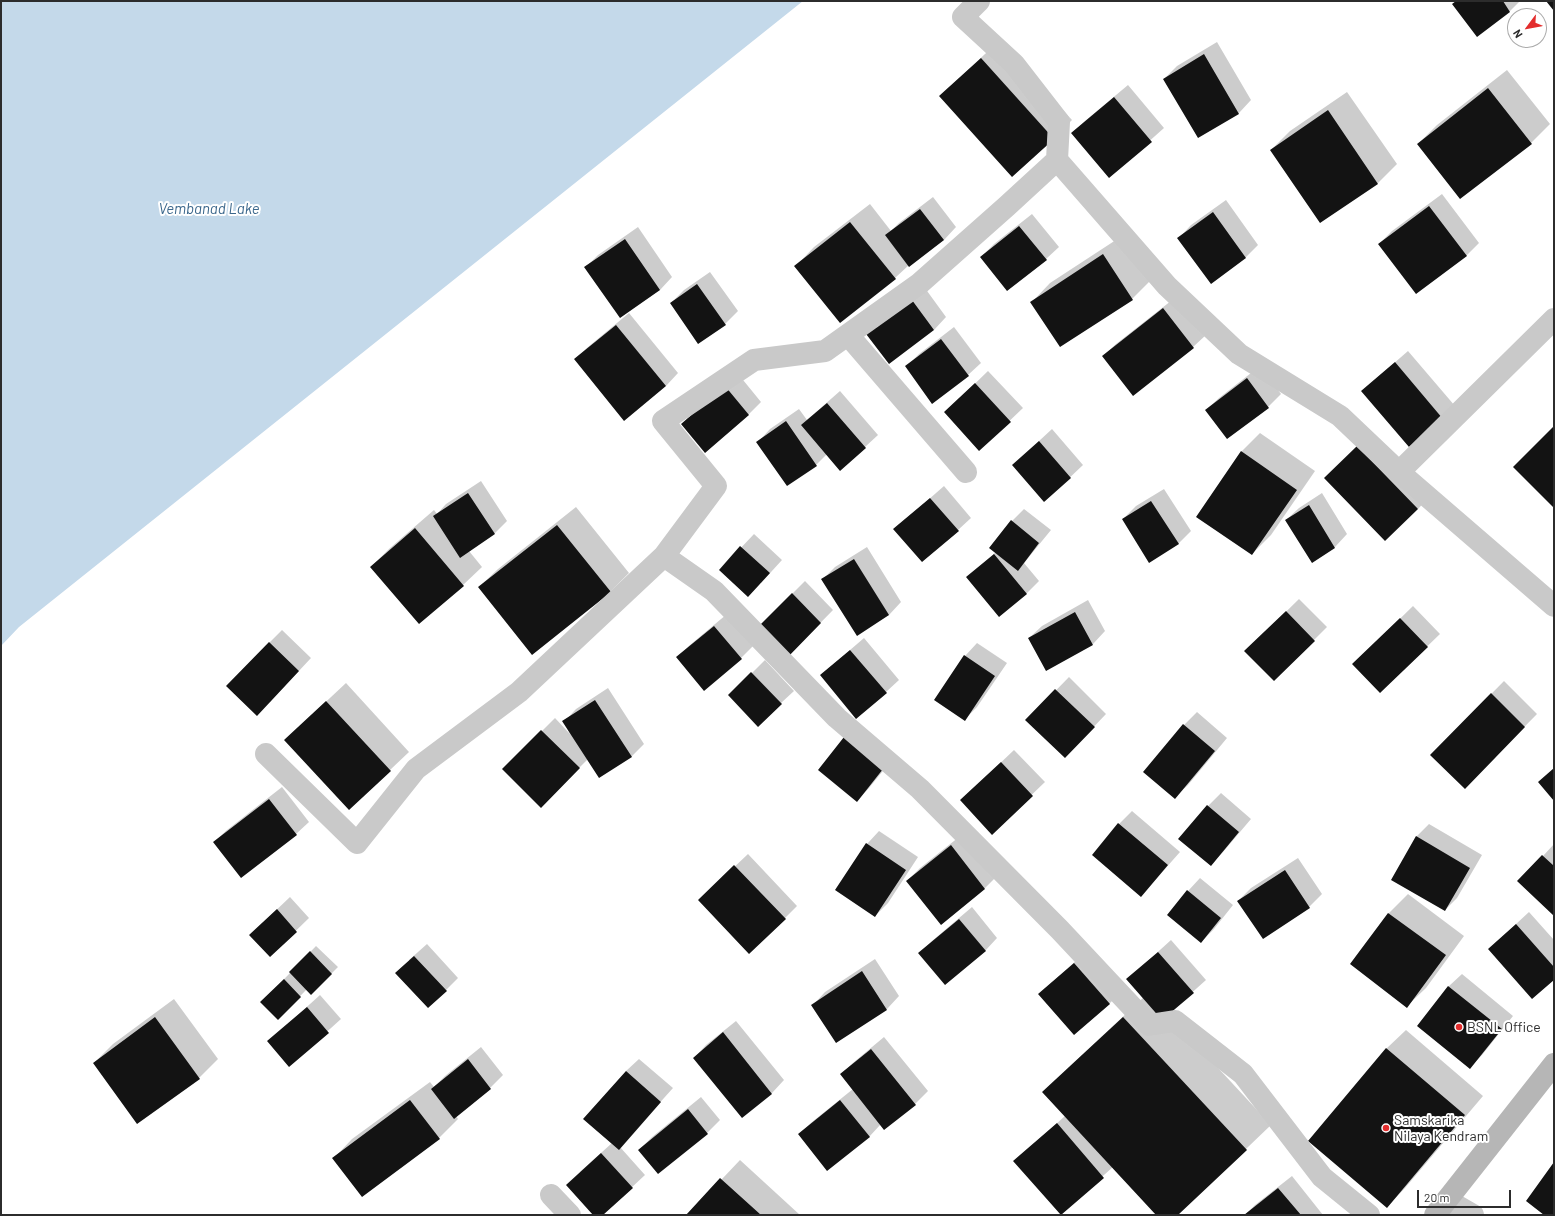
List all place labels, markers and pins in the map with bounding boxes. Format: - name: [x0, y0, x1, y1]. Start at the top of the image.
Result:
- place label: BSNL Office: [1467, 1019, 1541, 1035]
- marker: BSNL Office: [1454, 1022, 1464, 1032]
- place label: Samskarika Nilaya Kendram: [1394, 1112, 1488, 1144]
- marker: Samskarika Nilaya Kendram: [1381, 1123, 1391, 1133]

